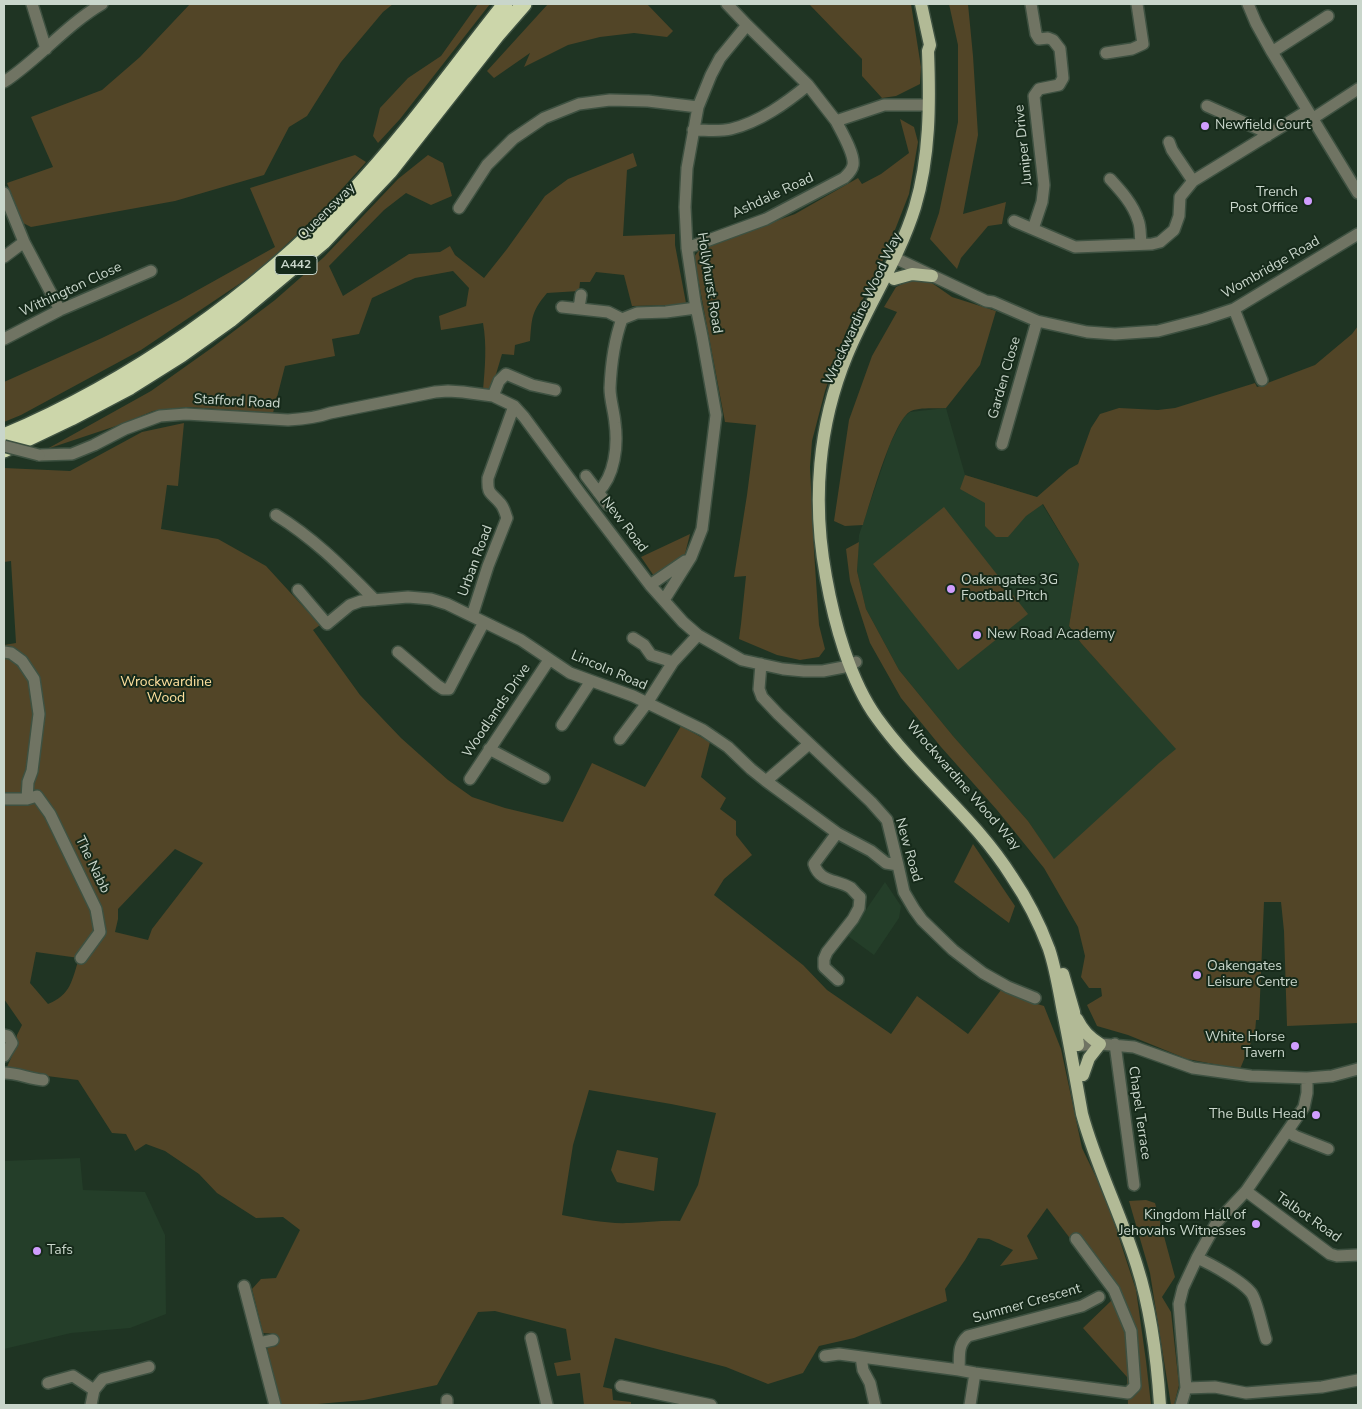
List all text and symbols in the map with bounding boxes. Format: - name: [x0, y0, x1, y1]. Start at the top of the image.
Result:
- street label: Juniper Drive: [1011, 104, 1037, 186]
- place label: Newfield Court: [1215, 118, 1311, 134]
- marker: Newfield Court: [1199, 120, 1211, 132]
- street label: Ashdale Road: [730, 170, 816, 222]
- street label: Queensway: [295, 180, 359, 244]
- place label: Trench Post Office: [1230, 185, 1298, 218]
- marker: Trench Post Office: [1302, 195, 1314, 207]
- street label: Wrockwardine Wood Way: [820, 230, 906, 388]
- street label: Hollyhurst Road: [693, 231, 725, 335]
- street label: Wombridge Road: [1219, 233, 1323, 303]
- road number: A442: [275, 256, 317, 274]
- street label: Withington Close: [17, 259, 125, 321]
- street label: Garden Close: [985, 335, 1025, 421]
- street label: Stafford Road: [193, 391, 281, 413]
- street label: New Road: [597, 494, 651, 556]
- street label: Urban Road: [455, 523, 497, 599]
- place label: Oakengates 3G Football Pitch: [961, 573, 1058, 606]
- marker: Oakengates 3G Football Pitch: [945, 583, 957, 595]
- place label: New Road Academy: [987, 627, 1115, 643]
- marker: New Road Academy: [971, 629, 983, 641]
- street label: Lincoln Road: [568, 647, 650, 695]
- street label: Woodlands Drive: [459, 661, 535, 761]
- park label: Wrockwardine Wood: [120, 675, 212, 708]
- street label: Wrockwardine Wood Way: [902, 718, 1024, 854]
- street label: New Road: [891, 816, 925, 884]
- street label: The Nabb: [71, 834, 113, 896]
- place label: Oakengates Leisure Centre: [1207, 959, 1297, 992]
- marker: Oakengates Leisure Centre: [1191, 969, 1203, 981]
- place label: White Horse Tavern: [1205, 1030, 1285, 1062]
- marker: White Horse Tavern: [1289, 1040, 1301, 1052]
- street label: Chapel Terrace: [1124, 1065, 1154, 1161]
- place label: The Bulls Head: [1209, 1107, 1306, 1123]
- marker: The Bulls Head: [1310, 1109, 1322, 1121]
- street label: Talbot Road: [1272, 1189, 1344, 1247]
- place label: Kingdom Hall of Jehovahs Witnesses: [1119, 1208, 1246, 1240]
- marker: Kingdom Hall of Jehovahs Witnesses: [1250, 1218, 1262, 1230]
- place label: Tafs: [47, 1243, 73, 1259]
- marker: Tafs: [31, 1245, 43, 1257]
- street label: Summer Crescent: [971, 1281, 1083, 1327]

